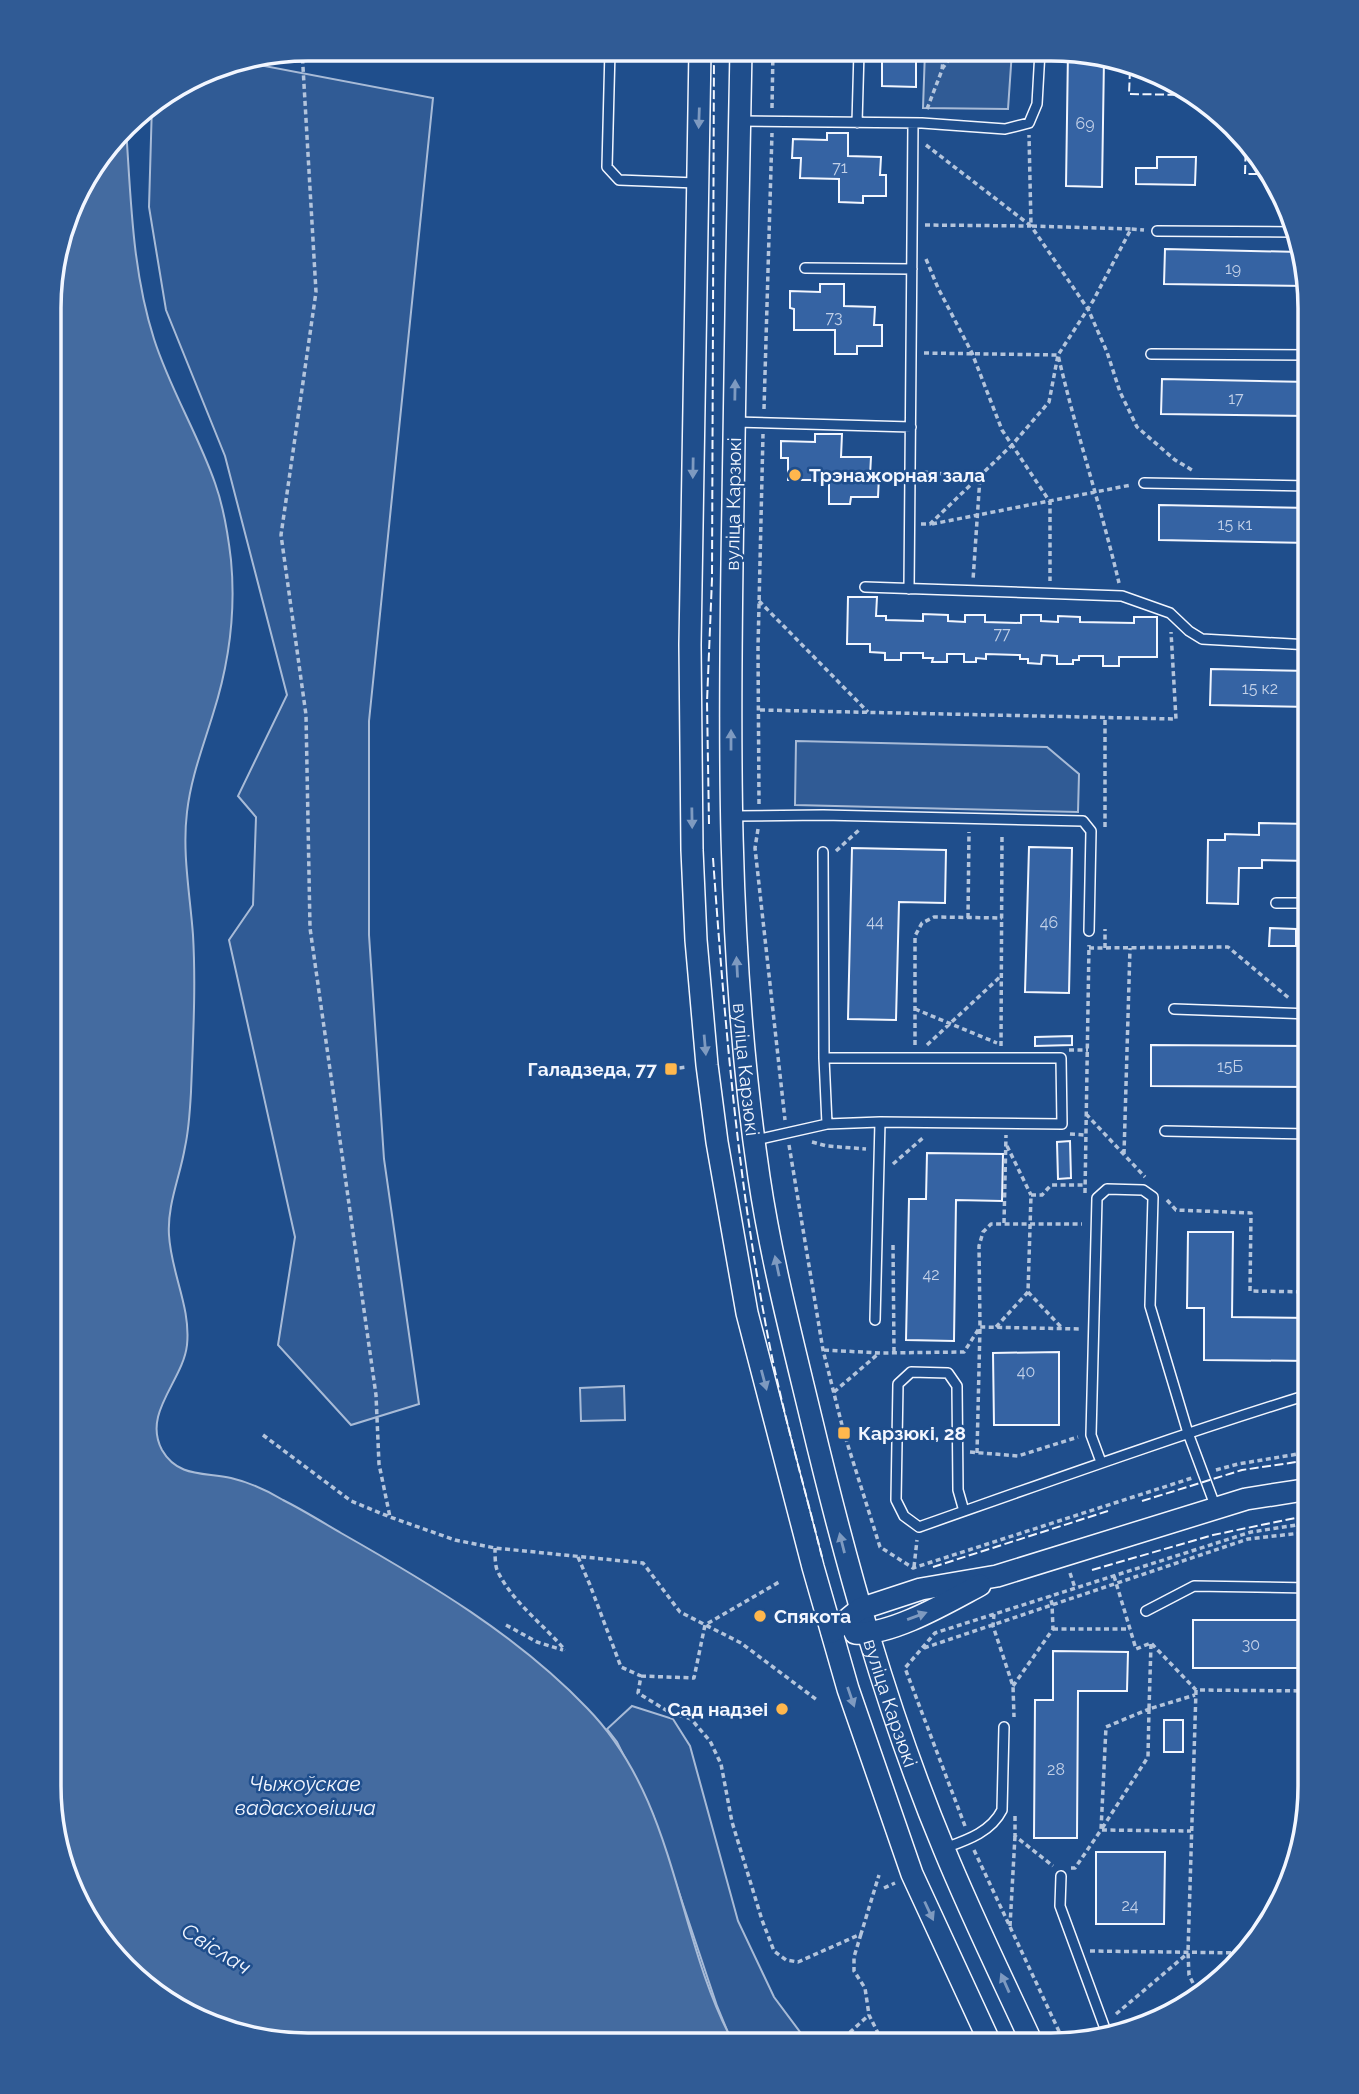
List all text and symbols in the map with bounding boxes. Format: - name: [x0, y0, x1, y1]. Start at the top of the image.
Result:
- one-way arrow: [693, 108, 704, 130]
- house number: 69: [1075, 114, 1095, 133]
- house number: 71: [832, 158, 848, 177]
- house number: 19: [1225, 259, 1241, 278]
- house number: 73: [825, 308, 843, 327]
- one-way arrow: [729, 379, 741, 401]
- house number: 17: [1228, 389, 1244, 408]
- street label: вуліца Карзюкі: [721, 437, 745, 571]
- one-way arrow: [687, 458, 699, 480]
- place label: Трэнажорная зала: [809, 464, 985, 486]
- marker: Трэнажорная зала: [787, 467, 803, 483]
- house number: 15 к1: [1218, 515, 1253, 534]
- house number: 77: [993, 624, 1011, 643]
- house number: 15 к2: [1242, 679, 1278, 698]
- one-way arrow: [725, 729, 737, 751]
- one-way arrow: [686, 808, 697, 830]
- house number: 44: [866, 912, 884, 931]
- house number: 46: [1040, 913, 1058, 932]
- one-way arrow: [732, 956, 743, 978]
- street label: вуліца Карзюкі: [729, 1002, 764, 1137]
- one-way arrow: [700, 1034, 711, 1056]
- house number: 15Б: [1217, 1057, 1243, 1076]
- place label: Галадзеда, 77: [528, 1058, 657, 1080]
- marker: Галадзеда, 77: [663, 1061, 679, 1077]
- one-way arrow: [771, 1255, 782, 1277]
- house number: 42: [922, 1265, 940, 1284]
- house number: 40: [1017, 1362, 1035, 1381]
- one-way arrow: [759, 1369, 770, 1391]
- place label: Карзюкі, 28: [858, 1422, 966, 1444]
- marker: Карзюкі, 28: [836, 1425, 852, 1441]
- one-way arrow: [836, 1532, 847, 1554]
- place label: Спякота: [774, 1605, 851, 1627]
- marker: Спякота: [752, 1608, 768, 1624]
- one-way arrow: [907, 1611, 928, 1622]
- house number: 30: [1242, 1635, 1260, 1654]
- street label: вуліца Карзюкі: [859, 1636, 922, 1770]
- one-way arrow: [846, 1687, 857, 1708]
- place label: Сад надзеі: [667, 1698, 768, 1720]
- marker: Сад надзеі: [774, 1701, 790, 1717]
- house number: 28: [1047, 1760, 1065, 1779]
- water label: Чыжоўскае вадасховішча: [234, 1771, 376, 1820]
- house number: 24: [1121, 1896, 1139, 1915]
- one-way arrow: [923, 1901, 935, 1921]
- water label: Свіслач: [177, 1918, 256, 1980]
- one-way arrow: [999, 1973, 1011, 1993]

